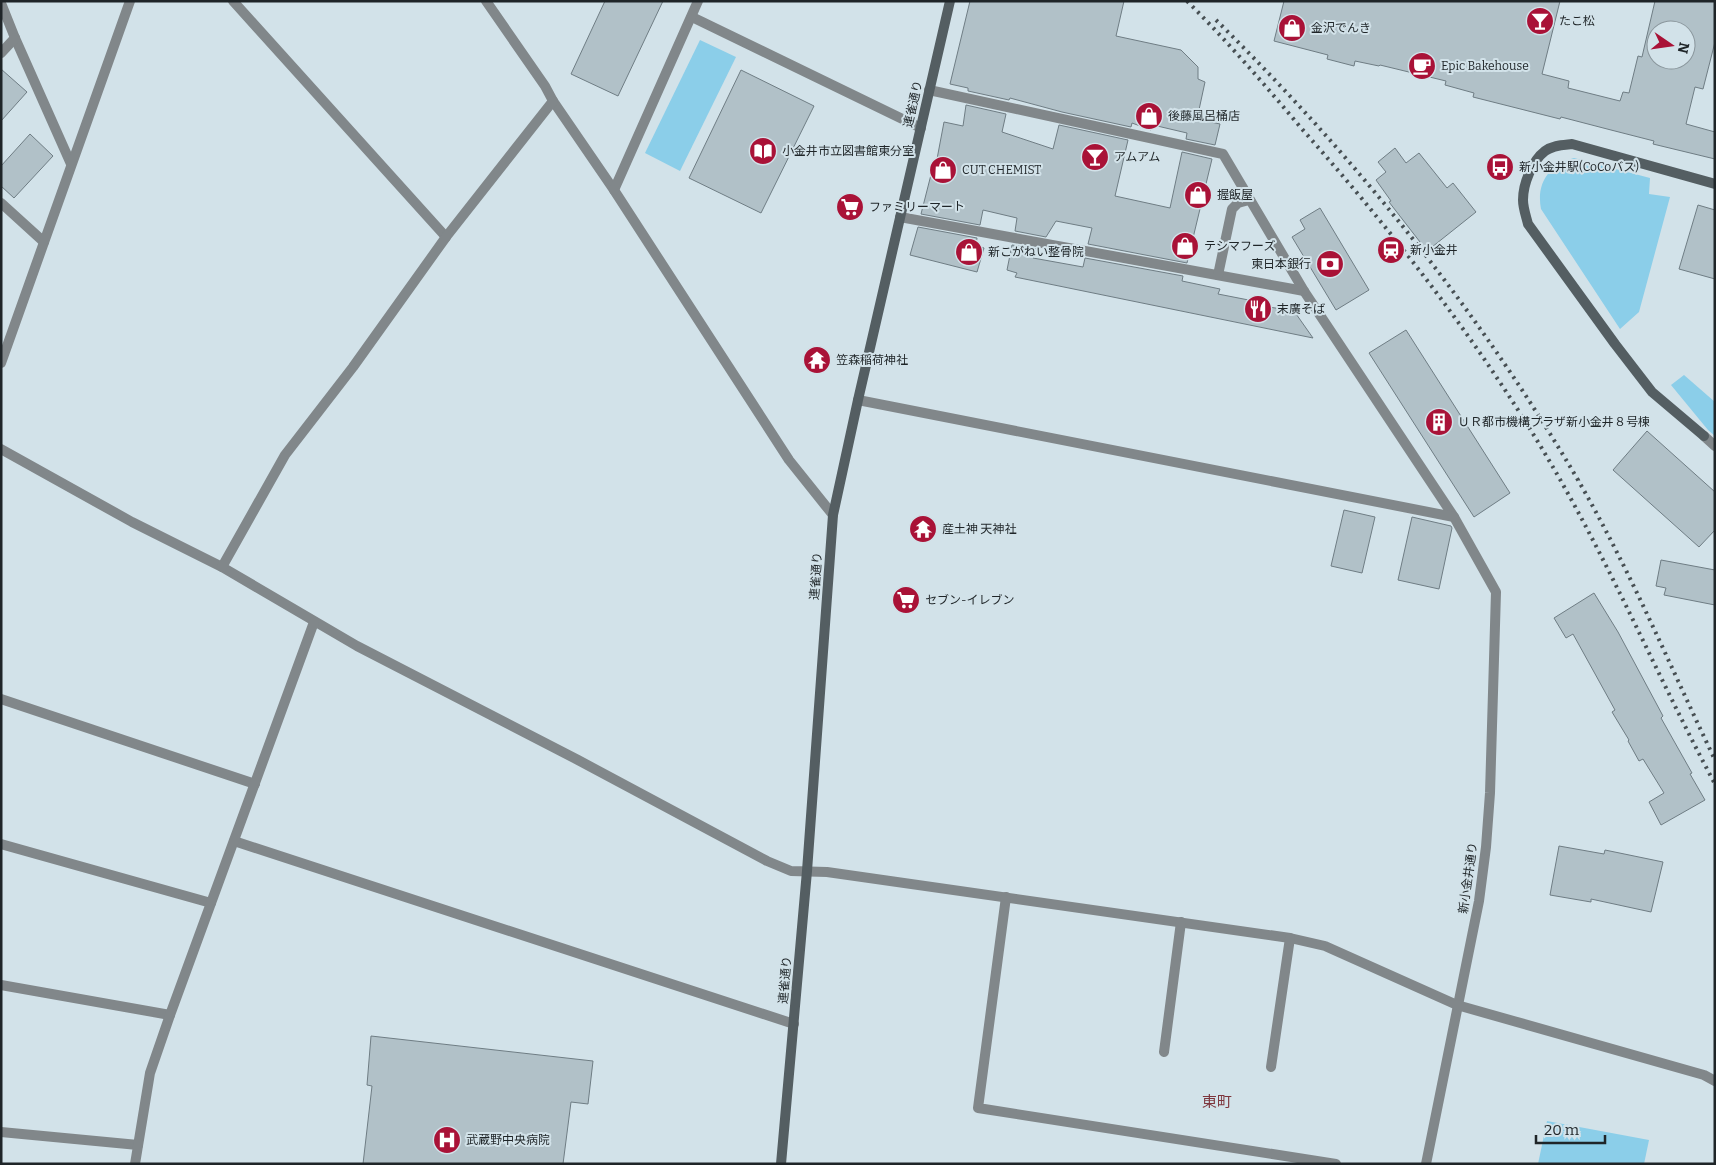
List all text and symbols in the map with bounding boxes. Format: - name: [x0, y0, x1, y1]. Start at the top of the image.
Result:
- bar icon: たこ松: [1525, 6, 1555, 36]
- shop icon: 金沢でんき: [1277, 13, 1307, 43]
- place label: たこ松: [1559, 14, 1595, 28]
- north arrow: [1646, 20, 1696, 70]
- place label: 金沢でんき: [1311, 21, 1371, 35]
- text: N: [1674, 41, 1693, 55]
- cafe icon: Epic Bakehouse: [1407, 51, 1437, 81]
- place label: Epic Bakehouse: [1441, 59, 1529, 73]
- street label: 連雀通り: [901, 79, 925, 129]
- shop icon: 後藤風呂桶店: [1134, 101, 1164, 131]
- place label: 後藤風呂桶店: [1168, 109, 1240, 123]
- library icon: 小金井市立図書館東分室: [748, 136, 778, 166]
- bar icon: アムアム: [1080, 142, 1110, 172]
- place label: 小金井市立図書館東分室: [782, 144, 914, 158]
- place label: アムアム: [1114, 150, 1160, 164]
- bus stop icon: 新小金井駅(CoCoバス): [1485, 152, 1515, 182]
- shop icon: CUT CHEMIST: [928, 155, 958, 185]
- place label: 新小金井駅(CoCoバス): [1519, 159, 1639, 174]
- place label: CUT CHEMIST: [962, 163, 1041, 177]
- shop icon: 握飯屋: [1183, 180, 1213, 210]
- place label: 握飯屋: [1217, 188, 1253, 202]
- supermarket icon: ファミリーマート: [835, 192, 865, 222]
- place label: ファミリーマート: [869, 200, 965, 214]
- shop icon: テシマフーズ: [1170, 231, 1200, 261]
- station icon: 新小金井: [1376, 235, 1406, 265]
- shop icon: 新こがねい整骨院: [954, 237, 984, 267]
- place label: テシマフーズ: [1204, 239, 1275, 253]
- place label: 新小金井: [1410, 243, 1458, 257]
- place label: 新こがねい整骨院: [988, 245, 1084, 259]
- bank icon: 東日本銀行: [1315, 249, 1345, 279]
- place label: 東日本銀行: [1251, 257, 1311, 271]
- restaurant icon: 末廣そば: [1243, 294, 1273, 324]
- place label: 末廣そば: [1277, 302, 1325, 316]
- temple icon: 笠森稲荷神社: [802, 345, 832, 375]
- place label: 笠森稲荷神社: [836, 353, 908, 367]
- building icon: ＵＲ都市機構プラザ新小金井８号棟: [1424, 407, 1454, 437]
- place label: ＵＲ都市機構プラザ新小金井８号棟: [1458, 415, 1650, 429]
- temple icon: 産土神 天神社: [908, 514, 938, 544]
- place label: 産土神 天神社: [942, 522, 1016, 536]
- street label: 連雀通り: [807, 552, 825, 600]
- supermarket icon: セブン-イレブン: [891, 585, 921, 615]
- place label: セブン-イレブン: [925, 593, 1015, 607]
- street label: 新小金井通り: [1456, 841, 1480, 915]
- street label: 連雀通り: [776, 955, 794, 1005]
- district label: 東町: [1202, 1093, 1232, 1111]
- scale bar: [1536, 1112, 1605, 1144]
- text: 20 m: [1544, 1121, 1580, 1139]
- hospital icon: 武蔵野中央病院: [432, 1125, 462, 1155]
- place label: 武蔵野中央病院: [466, 1133, 550, 1147]

